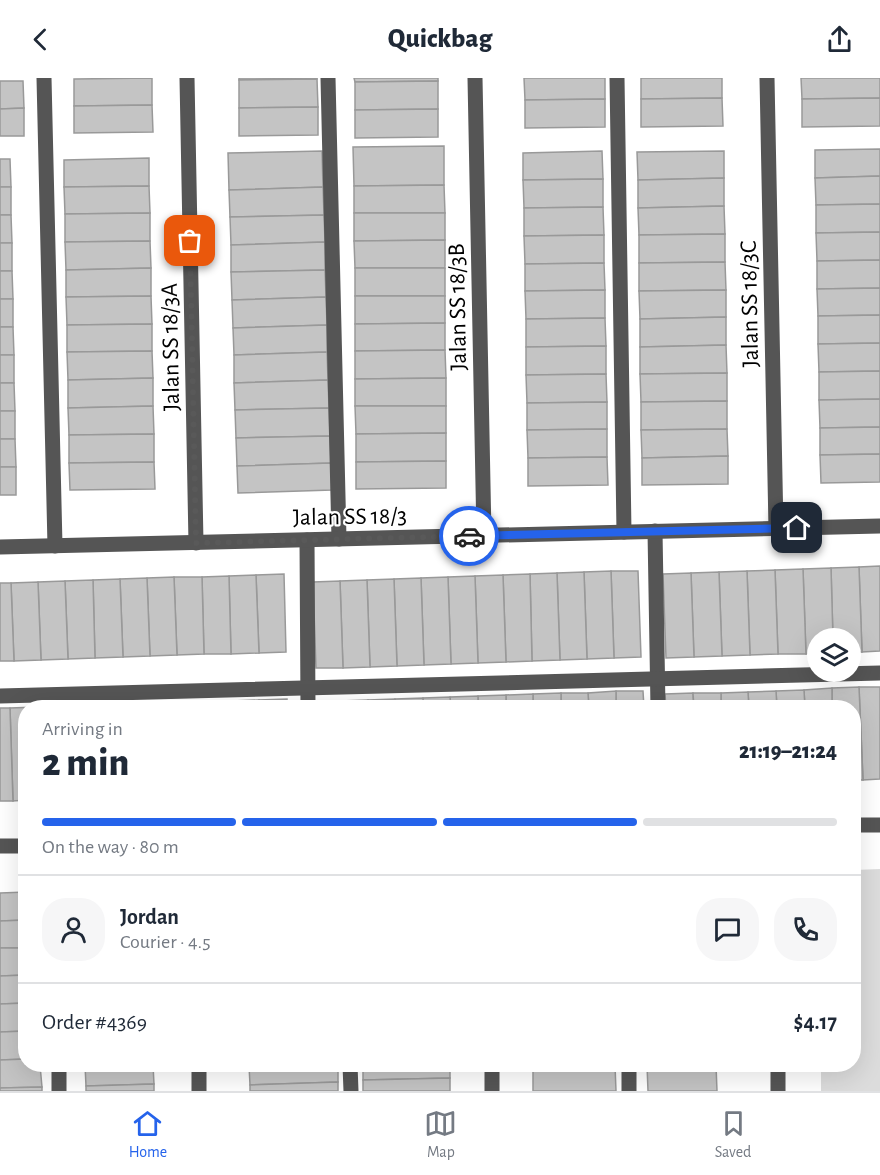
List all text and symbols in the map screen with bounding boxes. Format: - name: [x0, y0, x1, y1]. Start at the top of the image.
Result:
- icon: back: [24, 23, 57, 56]
- icon: share: [823, 23, 856, 56]
- text: Quickbag: [388, 25, 492, 52]
- pin: [164, 215, 215, 266]
- icon: bag: [173, 224, 206, 257]
- street label: Jalan SS 18/3C: [737, 240, 763, 368]
- street label: Jalan SS 18/3B: [445, 243, 471, 371]
- street label: Jalan SS 18/3A: [158, 283, 184, 411]
- pin: [771, 502, 822, 553]
- street label: Jalan SS 18/3: [293, 504, 407, 530]
- courier: [439, 506, 499, 566]
- icon: home: [780, 511, 813, 544]
- icon: car: [453, 520, 486, 553]
- map controls: [807, 628, 861, 682]
- button: layers: [807, 628, 861, 682]
- text: Arriving in: [42, 719, 123, 739]
- text: 21:19–21:24: [739, 740, 837, 762]
- text: 2 min: [42, 744, 129, 783]
- text: On the way · 80 m: [42, 837, 179, 857]
- button: person: [42, 898, 105, 961]
- button: chat: [696, 898, 759, 961]
- button: phone: [774, 898, 837, 961]
- text: Jordan: [120, 906, 179, 928]
- text: Courier · 4.5: [120, 932, 211, 952]
- text: Order #4369: [42, 1011, 147, 1033]
- text: $4.17: [794, 1011, 837, 1033]
- tab: Home: [129, 1107, 167, 1162]
- tab: Map: [424, 1107, 457, 1162]
- tab: Saved: [715, 1107, 751, 1162]

